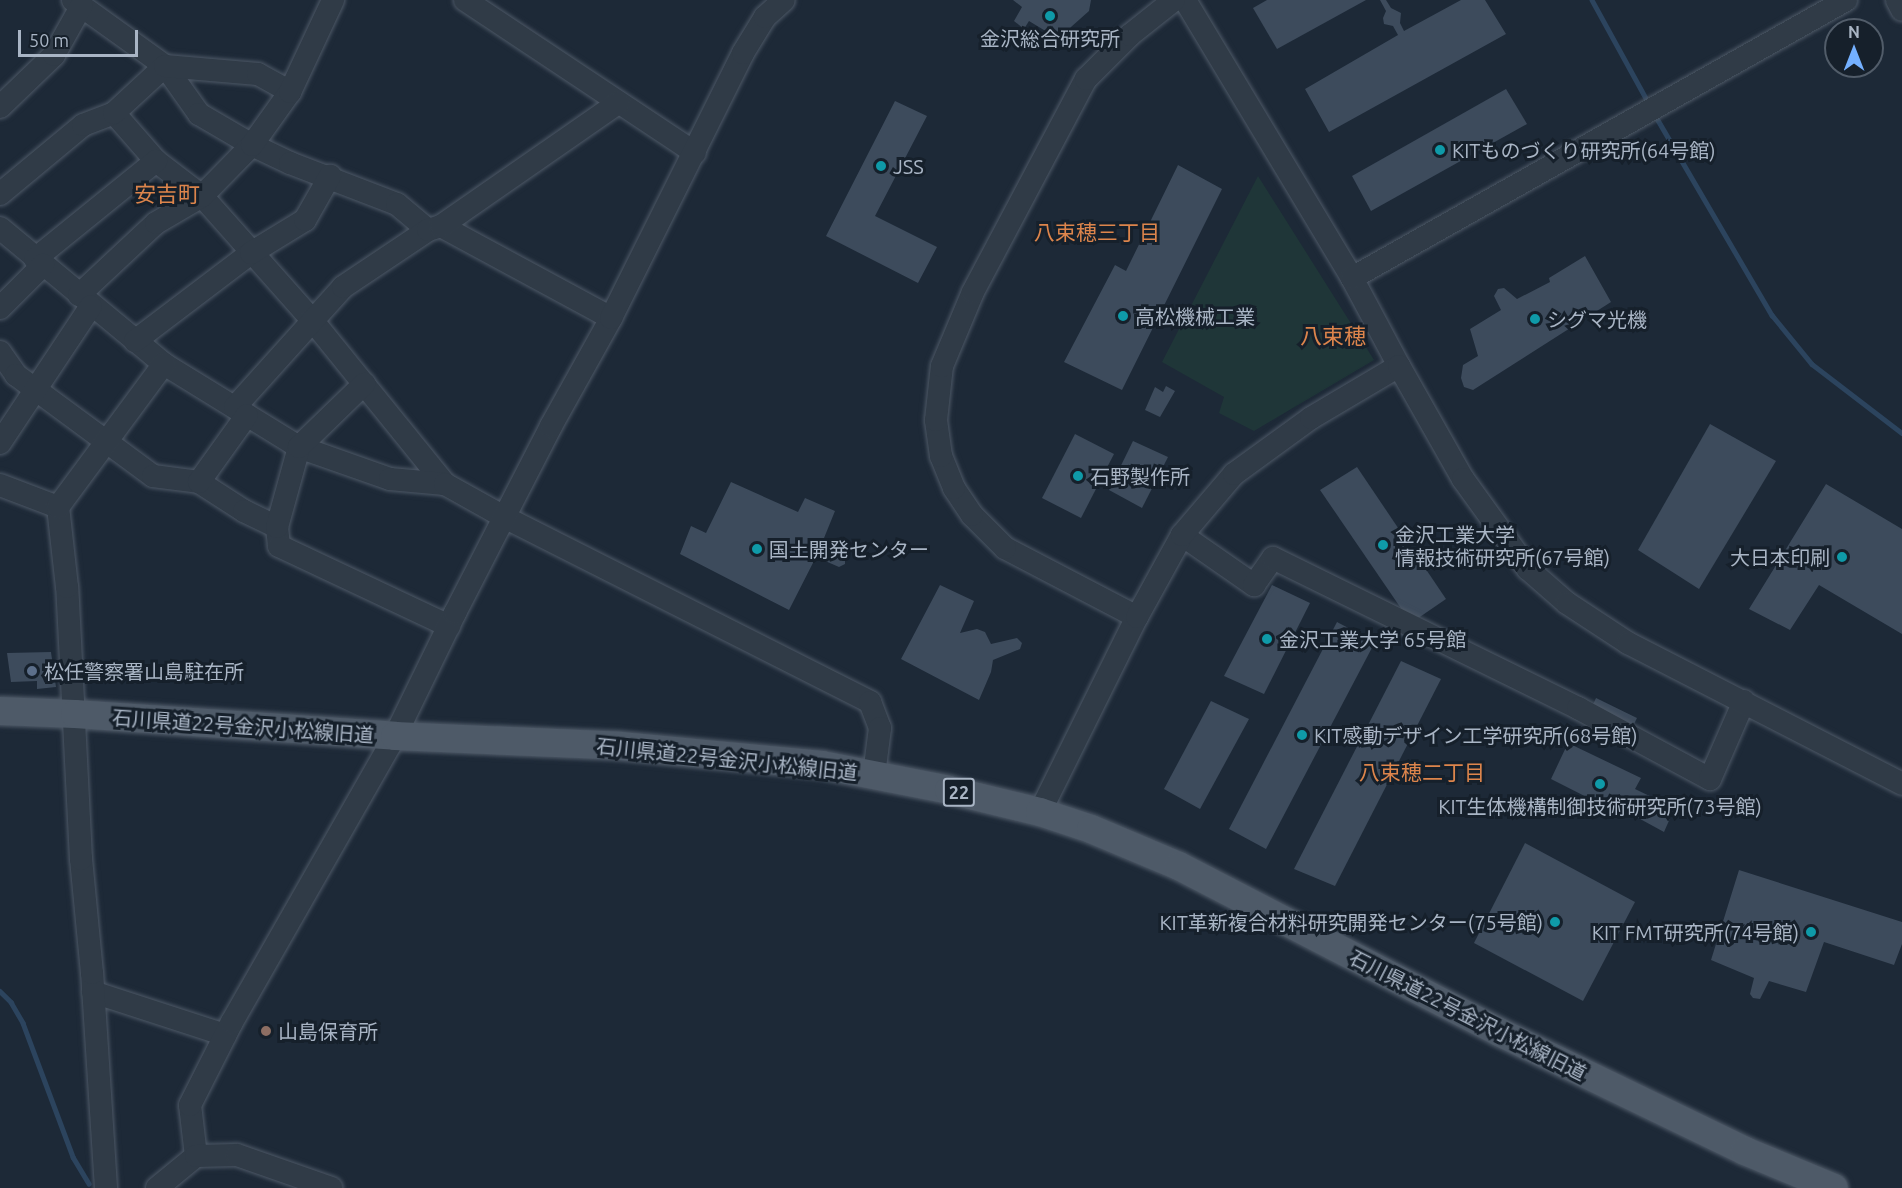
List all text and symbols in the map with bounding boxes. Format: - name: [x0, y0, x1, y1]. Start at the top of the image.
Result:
- marker: 金沢総合研究所: [1043, 9, 1057, 23]
- scale bar: [21, 18, 141, 56]
- north arrow: [1824, 18, 1884, 78]
- text: N: [1848, 23, 1860, 41]
- place label: 金沢総合研究所: [980, 26, 1120, 50]
- text: 50 m: [29, 30, 69, 50]
- place label: KITものづくり研究所(64号館): [1452, 138, 1716, 162]
- marker: KITものづくり研究所(64号館): [1433, 143, 1447, 157]
- place label: JSS: [893, 154, 924, 178]
- marker: JSS: [874, 159, 888, 173]
- district label: 安吉町: [134, 181, 200, 207]
- district label: 八束穂三丁目: [1034, 219, 1160, 245]
- place label: 高松機械工業: [1135, 304, 1255, 328]
- place label: シグマ光機: [1547, 307, 1647, 331]
- marker: 高松機械工業: [1116, 309, 1130, 323]
- marker: シグマ光機: [1528, 312, 1542, 326]
- district label: 八束穂: [1300, 323, 1366, 349]
- place label: 石野製作所: [1090, 464, 1190, 488]
- marker: 石野製作所: [1071, 469, 1085, 483]
- place label: 金沢工業大学 情報技術研究所(67号館): [1395, 522, 1610, 569]
- place label: 国土開発センター: [769, 537, 929, 561]
- marker: 金沢工業大学 情報技術研究所(67号館): [1376, 538, 1390, 552]
- marker: 国土開発センター: [750, 542, 764, 556]
- place label: 大日本印刷: [1730, 545, 1830, 569]
- marker: 大日本印刷: [1835, 550, 1849, 564]
- place label: 金沢工業大学 65号館: [1279, 627, 1466, 651]
- marker: 金沢工業大学 65号館: [1260, 632, 1274, 646]
- place label: 松任警察署山島駐在所: [44, 659, 244, 683]
- marker: 松任警察署山島駐在所: [25, 664, 39, 678]
- street label: 石川県道22号金沢小松線旧道: [111, 705, 375, 747]
- place label: KIT感動デザイン工学研究所(68号館): [1314, 723, 1638, 747]
- marker: KIT感動デザイン工学研究所(68号館): [1295, 728, 1309, 742]
- street label: 石川県道22号金沢小松線旧道: [595, 733, 859, 785]
- district label: 八束穂二丁目: [1359, 759, 1485, 785]
- road number: 22: [942, 777, 976, 807]
- marker: KIT生体機構制御技術研究所(73号館): [1593, 777, 1607, 791]
- place label: KIT生体機構制御技術研究所(73号館): [1438, 794, 1762, 818]
- place label: KIT革新複合材料研究開発センター(75号館): [1159, 910, 1543, 934]
- marker: KIT革新複合材料研究開発センター(75号館): [1548, 915, 1562, 929]
- place label: KIT FMT研究所(74号館): [1592, 920, 1799, 944]
- marker: KIT FMT研究所(74号館): [1804, 925, 1818, 939]
- street label: 石川県道22号金沢小松線旧道: [1346, 945, 1590, 1085]
- place label: 山島保育所: [278, 1019, 378, 1043]
- marker: 山島保育所: [259, 1024, 273, 1038]

